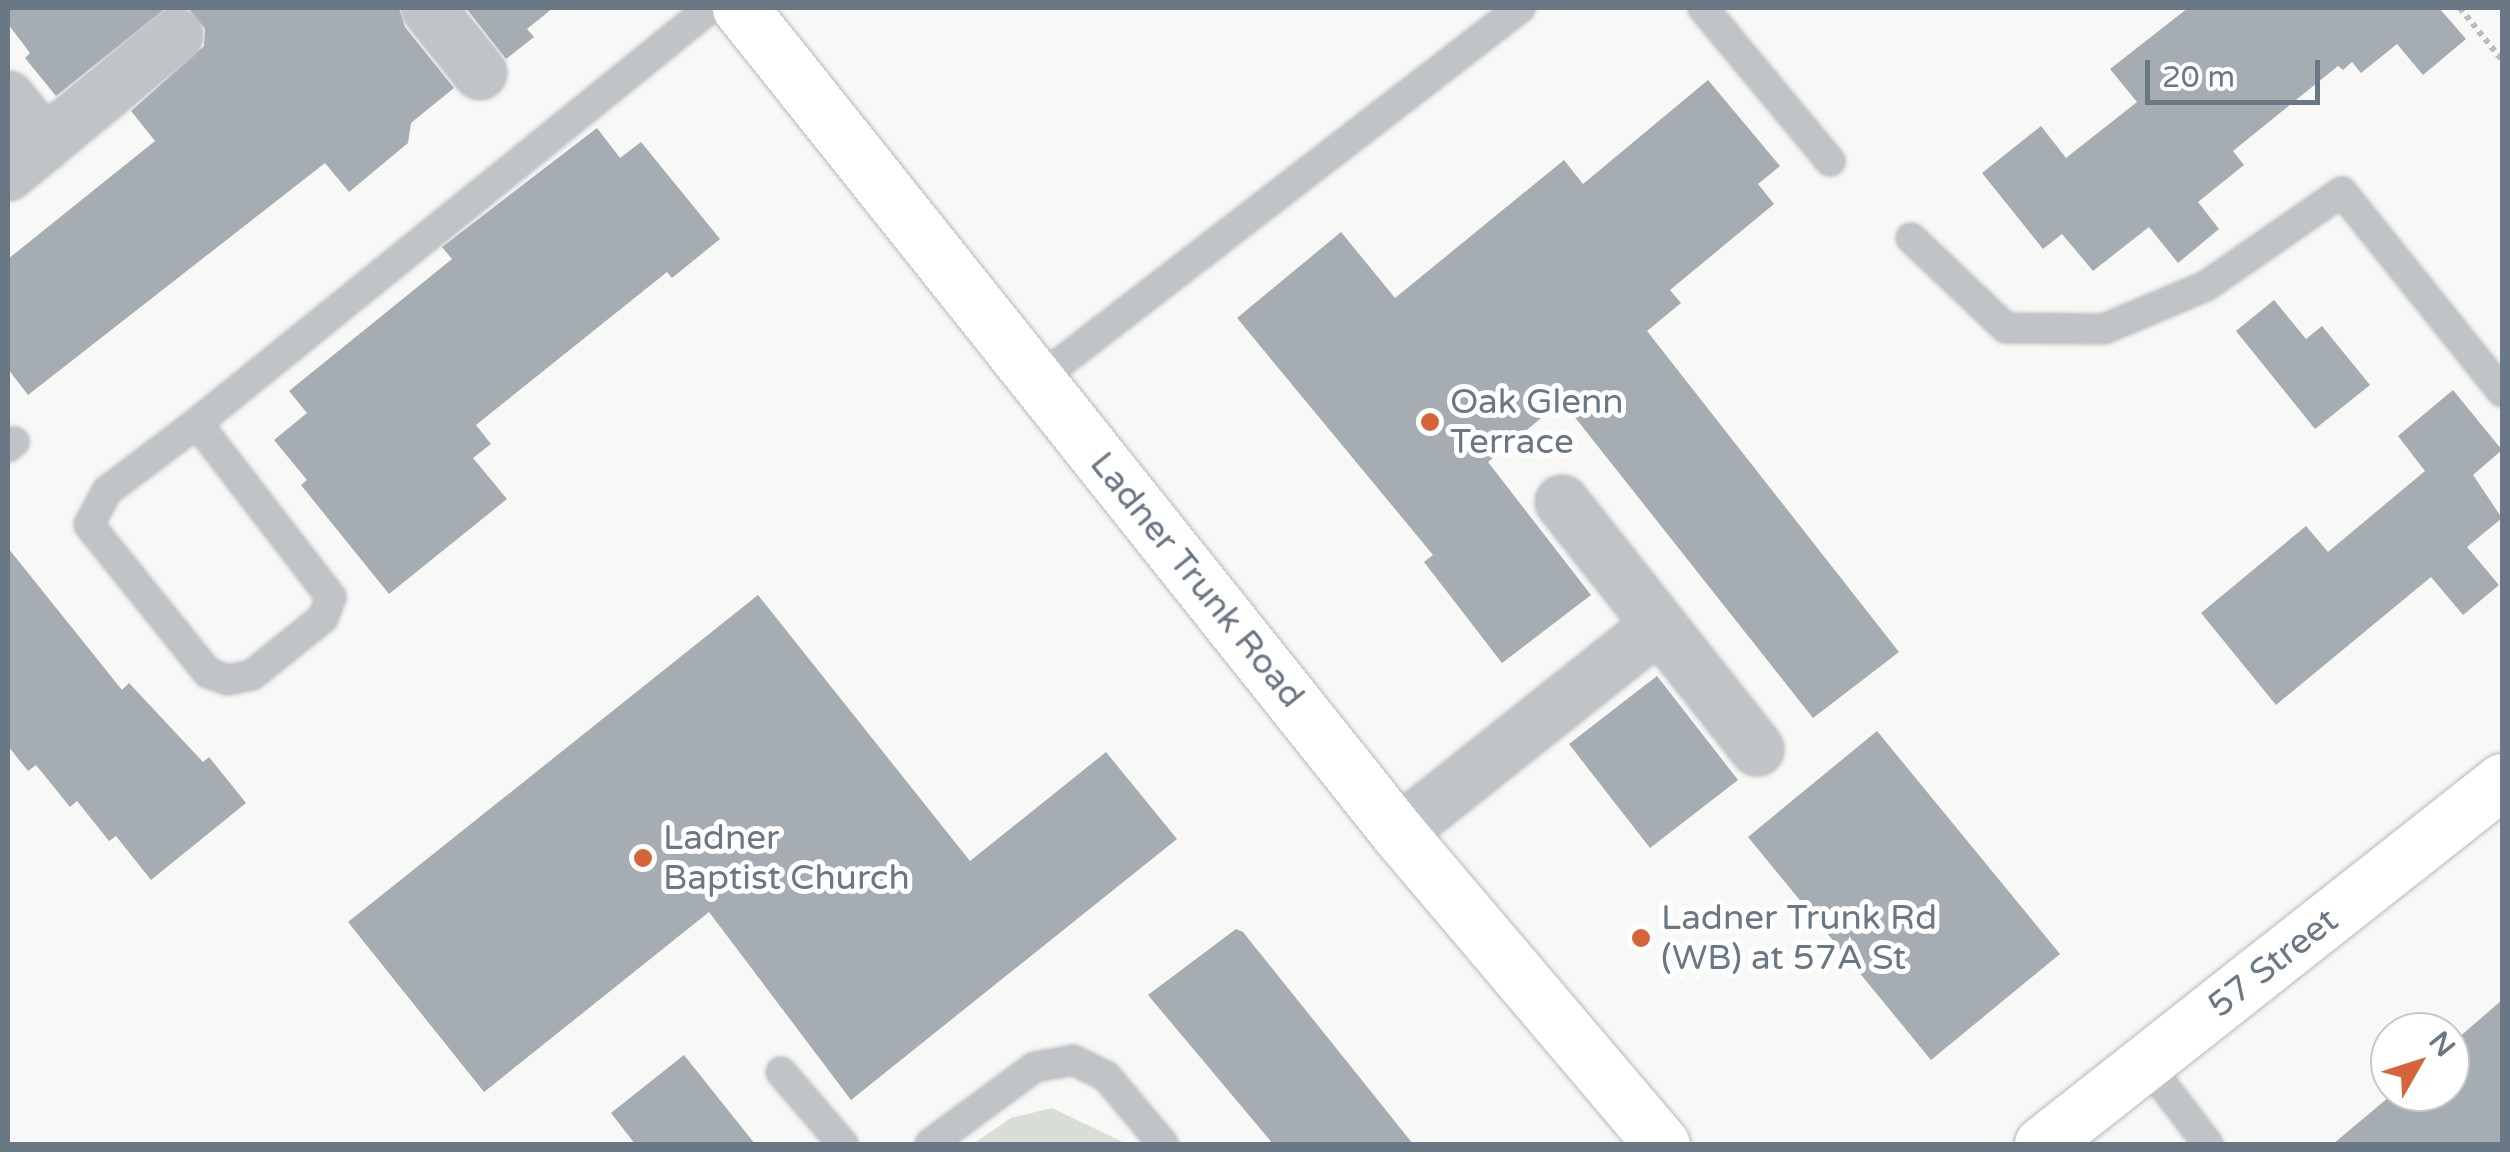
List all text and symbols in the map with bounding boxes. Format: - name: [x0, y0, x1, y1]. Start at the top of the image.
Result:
- scale bar: [2150, 40, 2325, 102]
- text: 20 m: [2162, 59, 2235, 96]
- place label: Oak Glenn Terrace: [1450, 381, 1624, 463]
- marker: Oak Glenn Terrace: [1419, 411, 1441, 433]
- street label: Ladner Trunk Road: [1081, 444, 1313, 716]
- place label: Ladner Baptist Church: [663, 817, 910, 899]
- marker: Ladner Baptist Church: [632, 847, 654, 869]
- place label: Ladner Trunk Rd (WB) at 57A St: [1661, 897, 1937, 979]
- street label: 57 Street: [2200, 899, 2346, 1027]
- marker: Ladner Trunk Rd (WB) at 57A St: [1630, 927, 1652, 949]
- north arrow: [2370, 1012, 2470, 1112]
- text: N: [2421, 1025, 2462, 1064]

